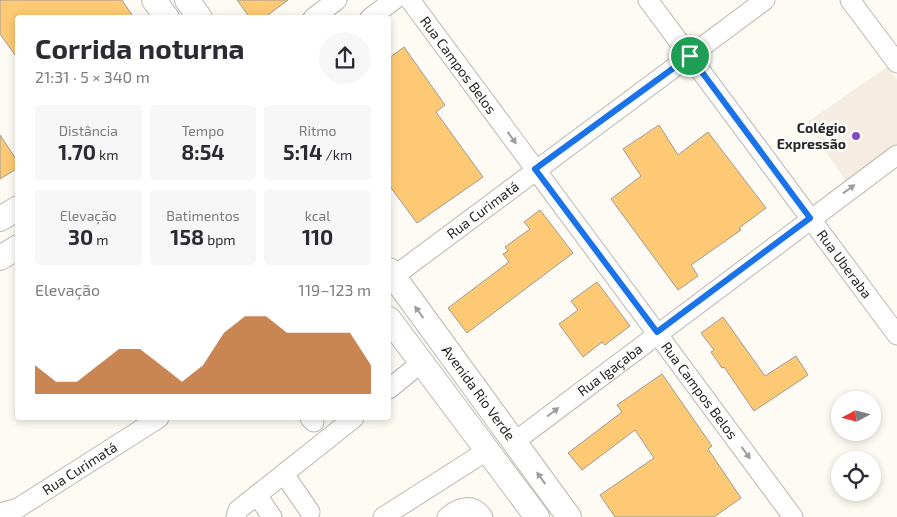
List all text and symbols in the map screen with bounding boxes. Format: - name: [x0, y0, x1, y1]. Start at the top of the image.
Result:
- street label: Rua Campos Belos: [417, 13, 500, 117]
- text: Corrida noturna: [35, 31, 244, 65]
- button: share: [319, 32, 371, 84]
- pin: [669, 35, 711, 77]
- icon: arrive: [676, 42, 704, 70]
- text: 21:31 · 5 × 340 m: [35, 67, 150, 86]
- place label: Colégio Expressão: [777, 119, 846, 152]
- text: Distância: [59, 122, 118, 139]
- text: Tempo: [182, 122, 224, 139]
- text: Ritmo: [299, 122, 337, 139]
- marker: Colégio Expressão: [850, 130, 862, 142]
- one-way arrow: [506, 131, 517, 144]
- text: 1.70: [58, 139, 96, 164]
- text: 8:54: [181, 139, 225, 164]
- text: 5:14: [283, 139, 323, 164]
- text: km: [96, 146, 119, 163]
- text: /km: [323, 146, 352, 163]
- street label: Rua Curimatá: [443, 177, 522, 242]
- one-way arrow: [842, 184, 855, 195]
- text: Elevação: [60, 207, 117, 224]
- text: Batimentos: [166, 207, 240, 224]
- text: kcal: [305, 207, 330, 224]
- text: 30: [68, 224, 93, 249]
- text: 158: [170, 224, 204, 249]
- text: 110: [302, 224, 333, 249]
- street label: Rua Uberaba: [814, 226, 876, 301]
- text: m: [93, 231, 109, 248]
- text: bpm: [204, 231, 236, 248]
- text: Elevação: [35, 280, 100, 299]
- text: 119–123 m: [298, 280, 371, 299]
- one-way arrow: [414, 305, 424, 319]
- street label: Rua Campos Belos: [658, 338, 741, 442]
- street label: Rua Igaçaba: [574, 340, 646, 399]
- street label: Avenida Rio Verde: [439, 342, 519, 443]
- north arrow: [831, 391, 881, 441]
- map controls: [831, 391, 881, 501]
- one-way arrow: [546, 407, 560, 417]
- street label: Rua Curimatá: [39, 438, 120, 498]
- one-way arrow: [741, 446, 751, 460]
- button: locate: [831, 451, 881, 501]
- one-way arrow: [535, 472, 546, 485]

